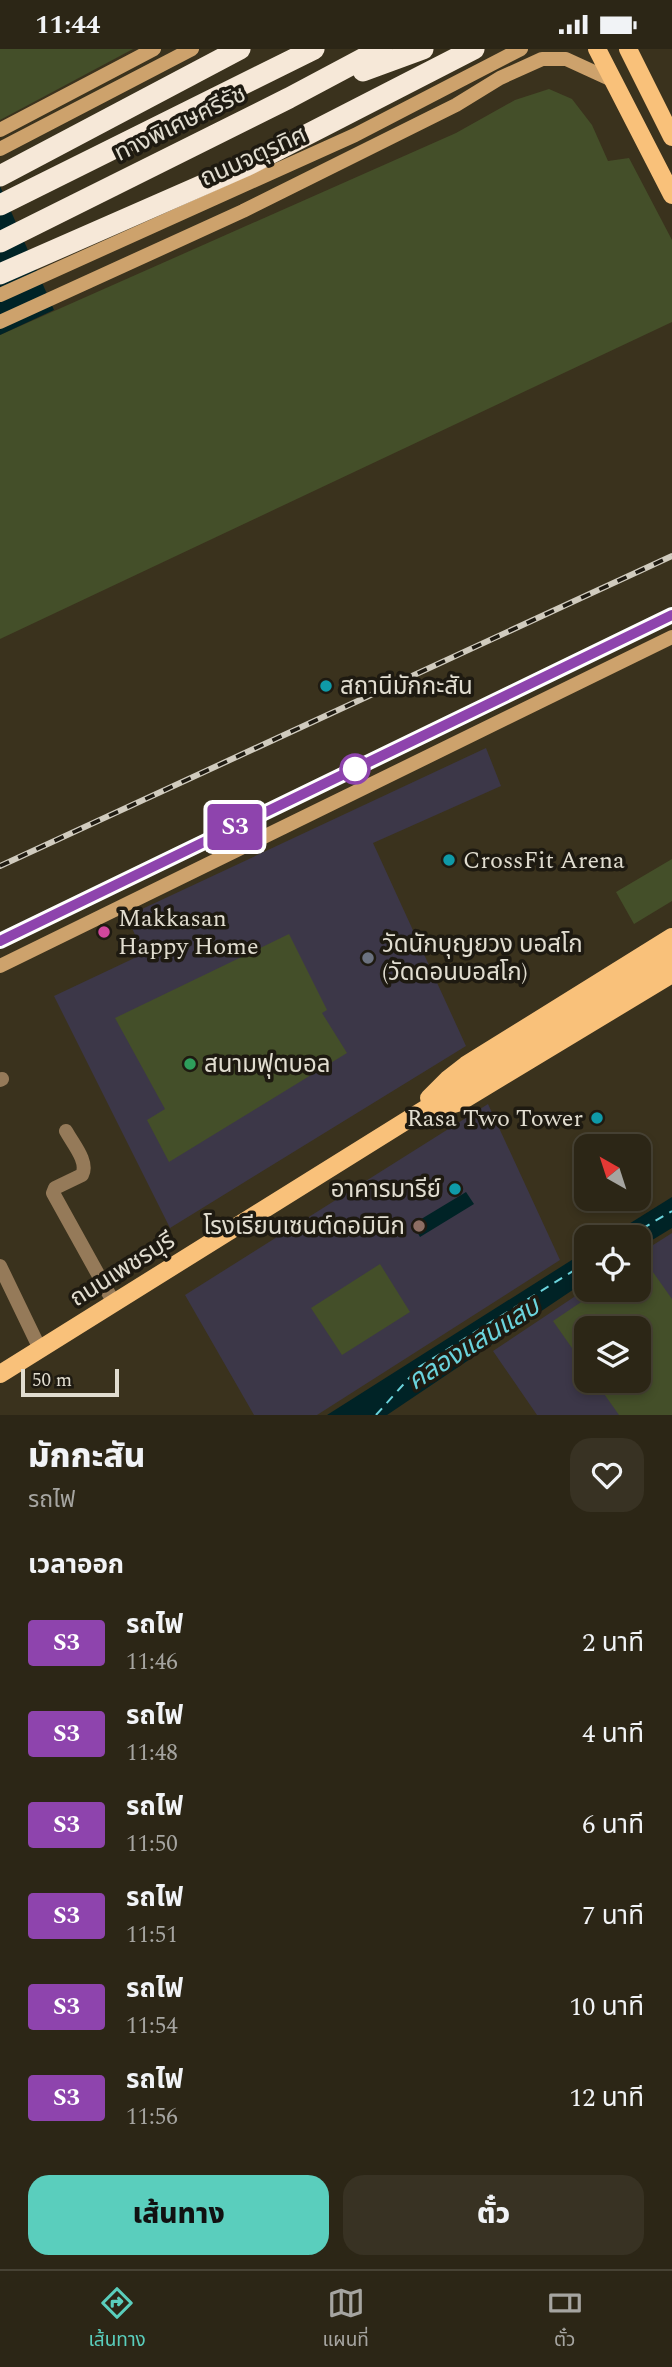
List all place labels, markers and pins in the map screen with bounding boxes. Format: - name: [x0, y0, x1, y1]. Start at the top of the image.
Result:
- place label: สถานีมักกะสัน: [340, 669, 473, 705]
- marker: สถานีมักกะสัน: [318, 678, 334, 694]
- unlabelled marker: [340, 754, 370, 784]
- place label: CrossFit Arena: [463, 843, 625, 879]
- marker: CrossFit Arena: [441, 852, 457, 868]
- place label: Makkasan Happy Home: [118, 901, 259, 965]
- marker: Makkasan Happy Home: [96, 924, 112, 940]
- place label: วัดนักบุญยวง บอสโก (วัดดอนบอสโก): [382, 927, 583, 991]
- marker: วัดนักบุญยวง บอสโก (วัดดอนบอสโก): [360, 950, 376, 966]
- place label: สนามฟุตบอล: [204, 1047, 331, 1083]
- marker: สนามฟุตบอล: [182, 1056, 198, 1072]
- place label: Rasa Two Tower: [407, 1101, 583, 1137]
- marker: Rasa Two Tower: [589, 1110, 605, 1126]
- place label: อาคารมารีย์: [331, 1172, 441, 1208]
- marker: อาคารมารีย์: [447, 1181, 463, 1197]
- place label: โรงเรียนเซนต์ดอมินิก: [203, 1209, 405, 1245]
- marker: โรงเรียนเซนต์ดอมินิก: [411, 1218, 427, 1234]

